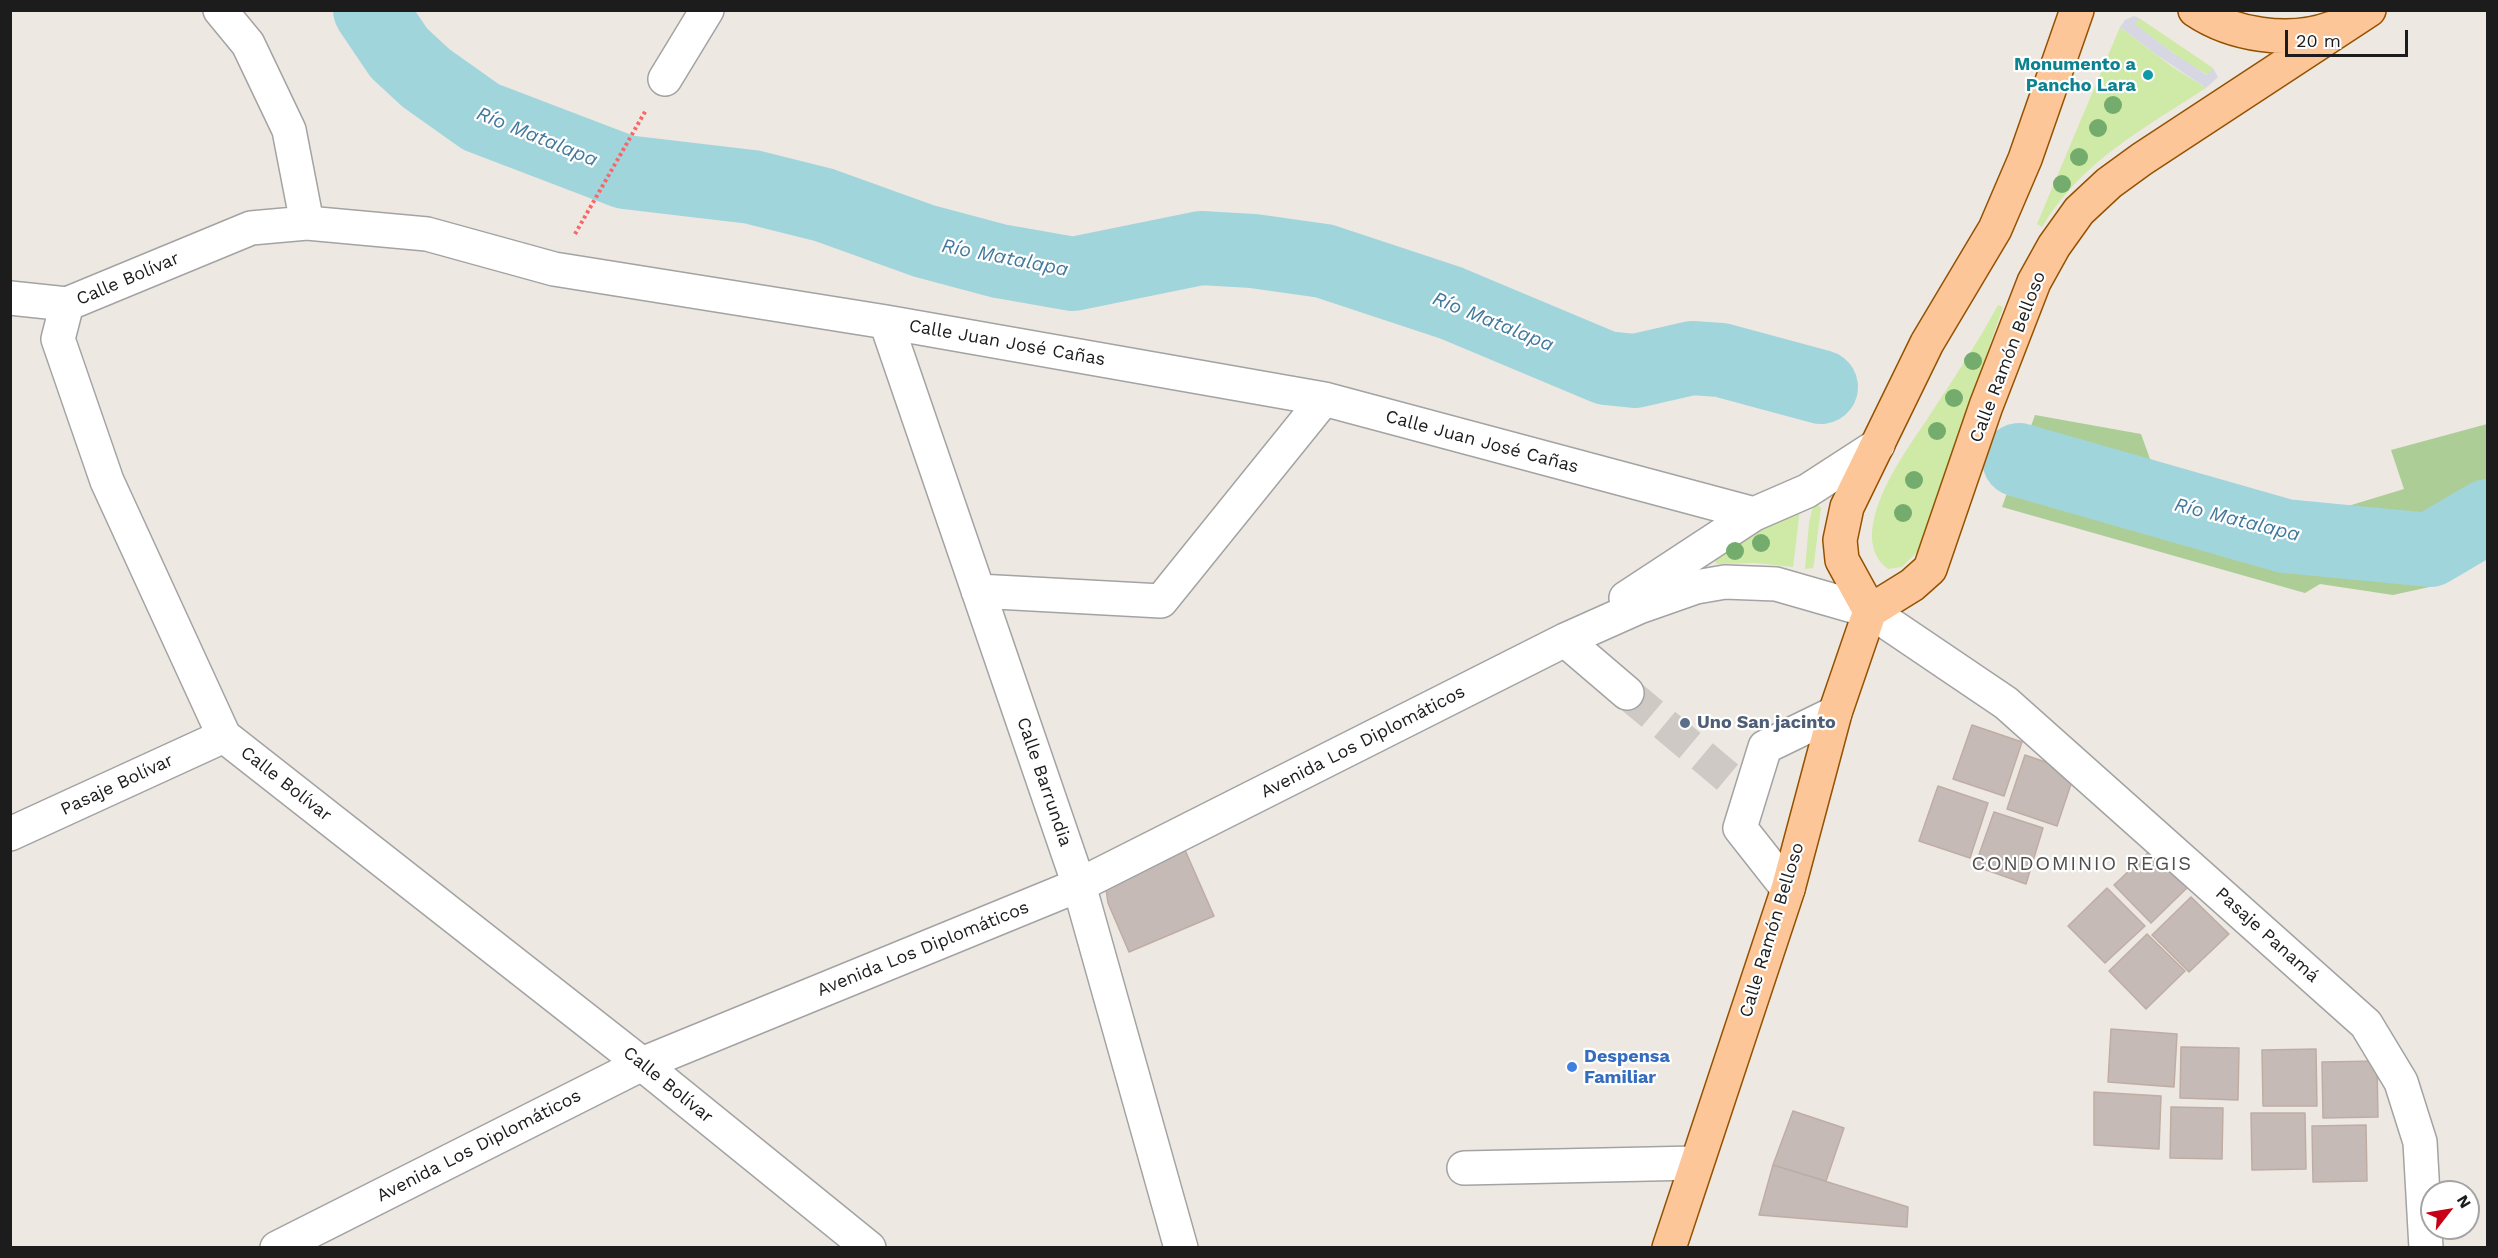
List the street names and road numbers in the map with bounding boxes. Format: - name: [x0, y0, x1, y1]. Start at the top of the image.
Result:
- street label: Calle Bolívar: [73, 248, 183, 310]
- street label: Calle Ramón Belloso: [1965, 268, 2051, 446]
- street label: Calle Juan José Cañas: [907, 315, 1107, 371]
- street label: Calle Juan José Cañas: [1383, 406, 1581, 478]
- street label: Avenida Los Diplomáticos: [1257, 681, 1469, 803]
- street label: Calle Barrundia: [1012, 715, 1076, 849]
- street label: Calle Bolívar: [236, 742, 336, 826]
- street label: Pasaje Bolívar: [57, 750, 177, 820]
- street label: Calle Ramón Belloso: [1735, 840, 1809, 1020]
- street label: Pasaje Panamá: [2211, 883, 2323, 987]
- street label: Avenida Los Diplomáticos: [814, 897, 1032, 1001]
- street label: Calle Bolívar: [619, 1042, 717, 1128]
- street label: Avenida Los Diplomáticos: [373, 1085, 585, 1207]

